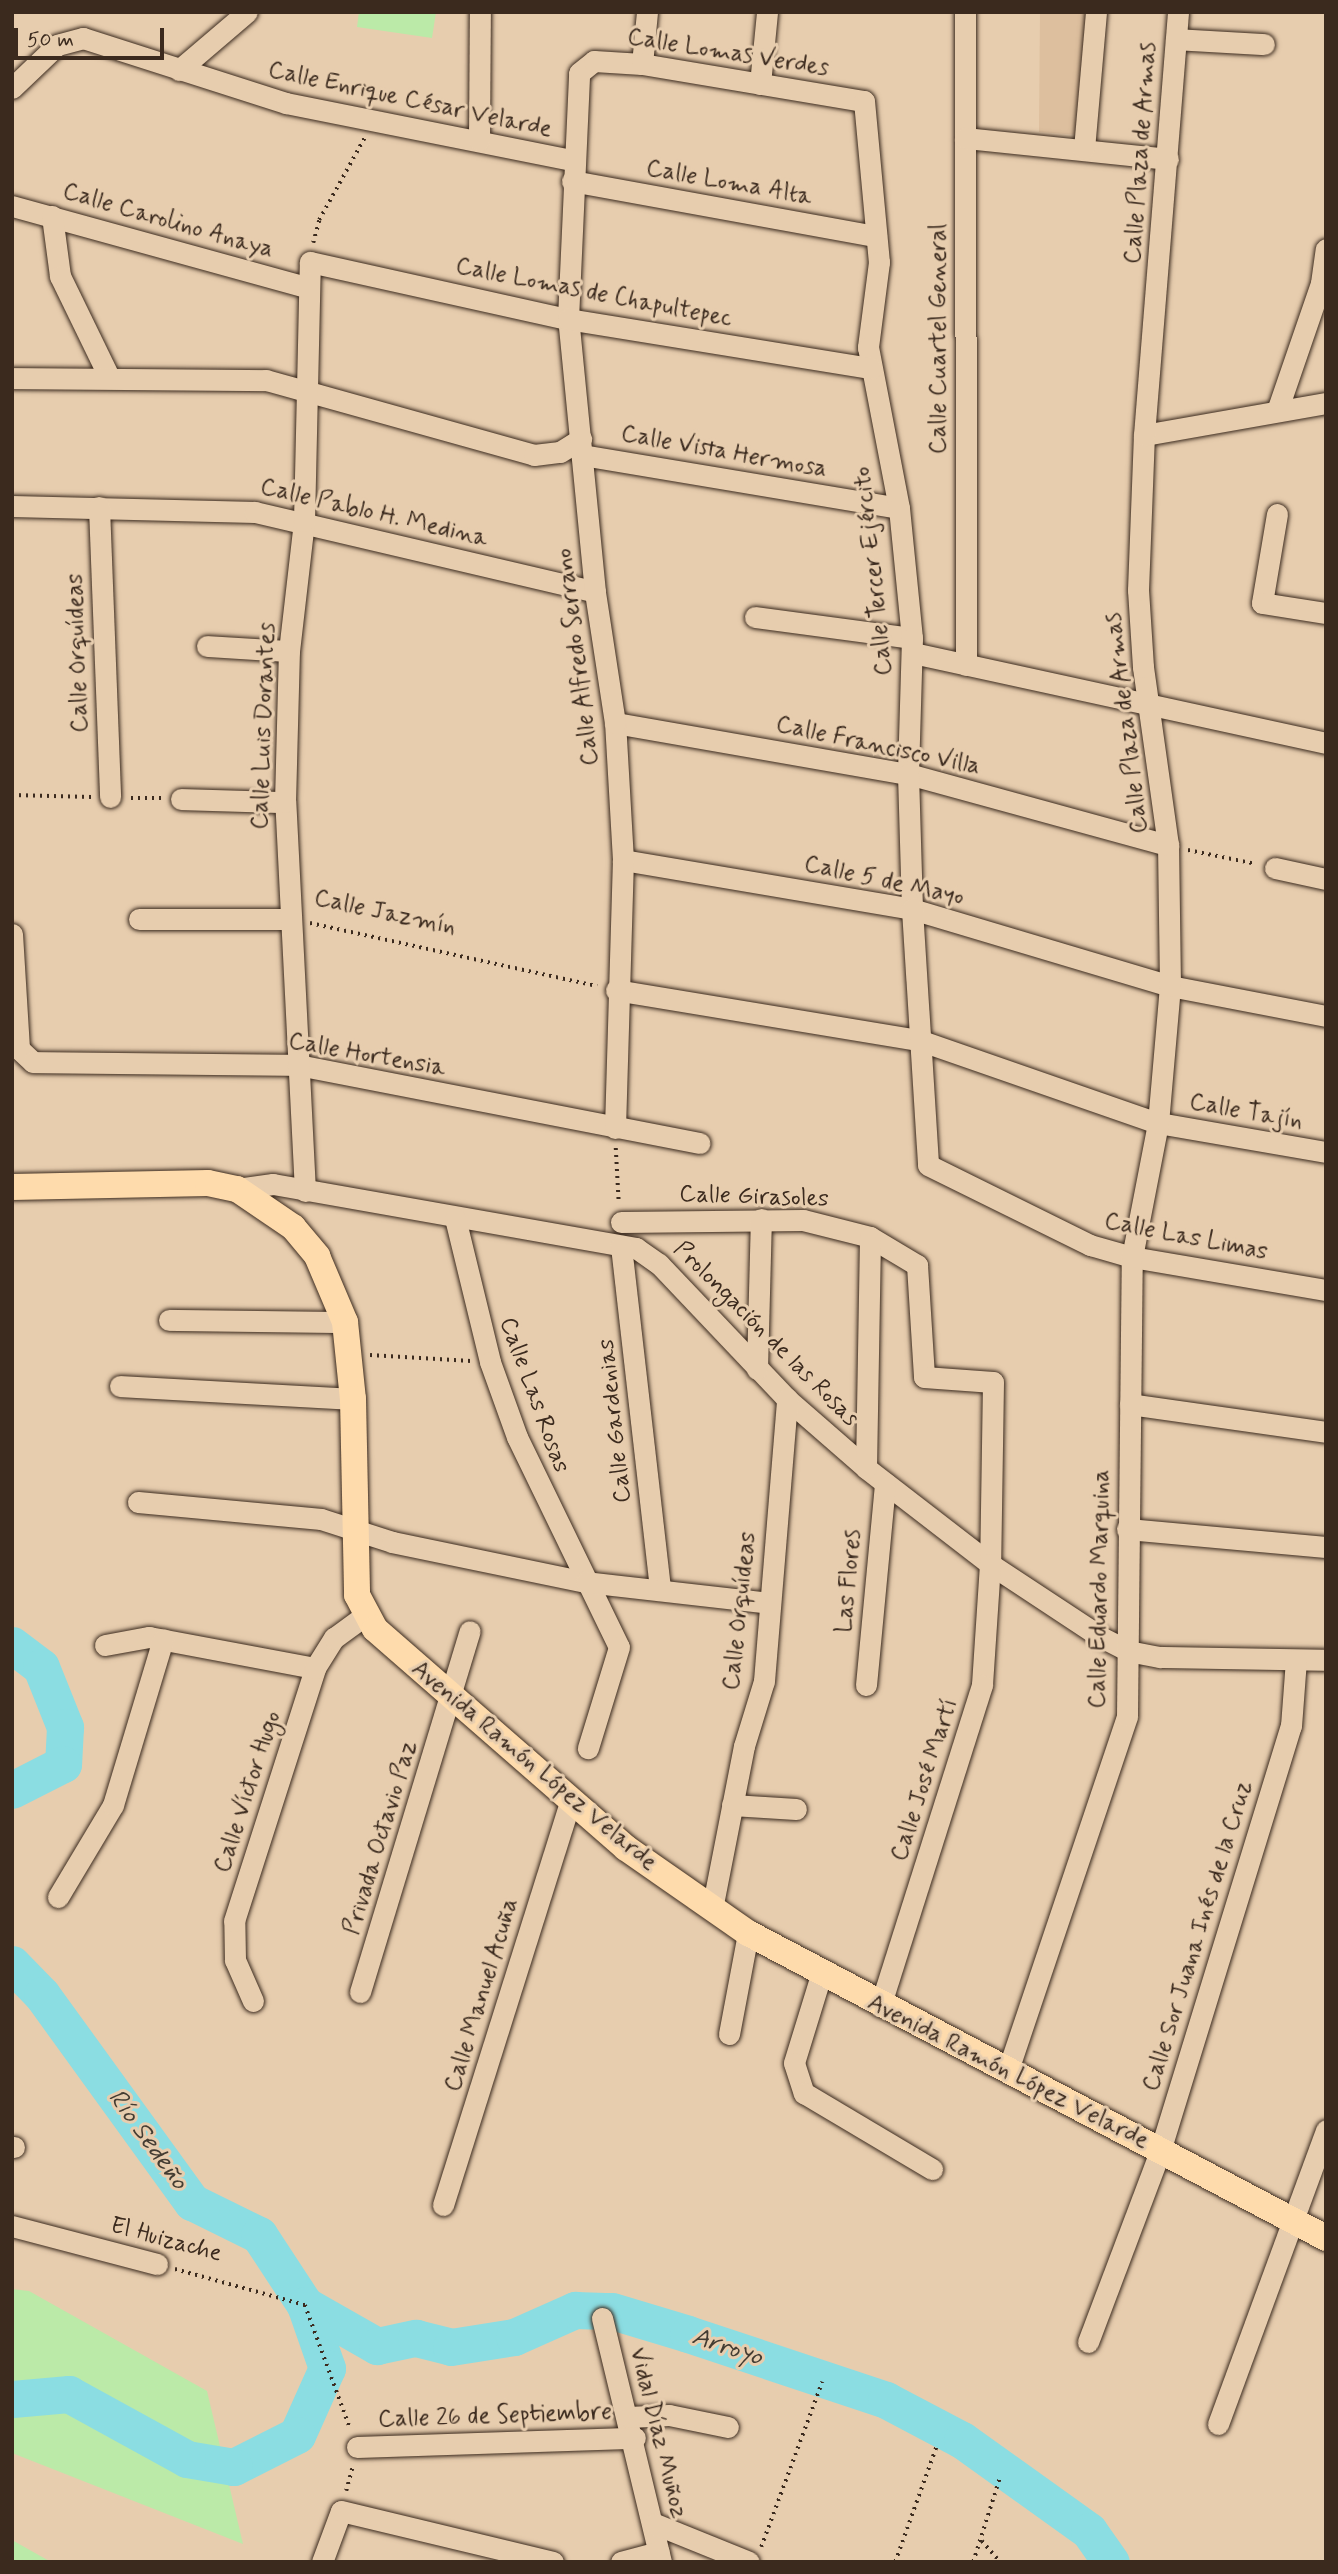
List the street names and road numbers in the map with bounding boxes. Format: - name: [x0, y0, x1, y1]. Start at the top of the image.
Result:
- street label: Calle Lomas Verdes: [626, 23, 830, 83]
- street label: Calle Plaza de Armas: [1119, 42, 1163, 264]
- street label: Calle Enrique César Velarde: [266, 56, 554, 144]
- street label: Calle Loma Alta: [645, 154, 813, 212]
- street label: Calle Carolino Anaya: [60, 177, 276, 265]
- street label: Calle Cuartel General: [925, 226, 953, 452]
- street label: Calle Lomas de Chapultepec: [454, 252, 734, 334]
- street label: Calle Vista Hermosa: [617, 419, 831, 485]
- street label: Calle Tercer Ejército: [849, 467, 899, 675]
- street label: Calle Pablo H. Medina: [259, 473, 489, 553]
- street label: Calle Alfredo Serrano: [550, 547, 606, 767]
- street label: Calle Orquídeas: [61, 574, 95, 732]
- street label: Calle Plaza de Armas: [1099, 612, 1155, 834]
- street label: Calle Luis Dorantes: [246, 622, 282, 830]
- street label: Calle Francisco Villa: [774, 711, 982, 781]
- street label: Calle 5 de Mayo: [801, 850, 967, 912]
- street label: Calle Jazmín: [313, 884, 457, 942]
- street label: Calle Hortensia: [287, 1027, 447, 1083]
- street label: Calle Tajín: [1190, 1088, 1302, 1136]
- street label: Calle Girasoles: [680, 1180, 828, 1214]
- street label: Calle Las Limas: [1101, 1207, 1271, 1267]
- street label: Prolongación de las Rosas: [667, 1235, 865, 1433]
- street label: Calle Las Rosas: [493, 1316, 575, 1474]
- street label: Calle Gardenias: [592, 1340, 638, 1502]
- street label: Calle Eduardo Marquina: [1084, 1469, 1116, 1709]
- street label: Las Flores: [830, 1527, 868, 1635]
- street label: Calle Orquídeas: [717, 1531, 763, 1691]
- street label: Avenida Ramón López Velarde: [407, 1656, 661, 1876]
- street label: Calle José Martí: [885, 1695, 965, 1865]
- street label: Calle Víctor Hugo: [208, 1706, 288, 1878]
- street label: Privada Octavio Paz: [338, 1738, 424, 1938]
- street label: Calle Sor Juana Inés de la Cruz: [1137, 1777, 1259, 2095]
- street label: Calle Manuel Acuña: [440, 1898, 524, 2092]
- street label: Avenida Ramón López Velarde: [864, 1989, 1152, 2155]
- street label: El Huizache: [103, 2210, 229, 2270]
- street label: Vidal Díaz Muñoz: [623, 2344, 693, 2522]
- street label: Calle 26 de Septiembre: [376, 2397, 614, 2435]

